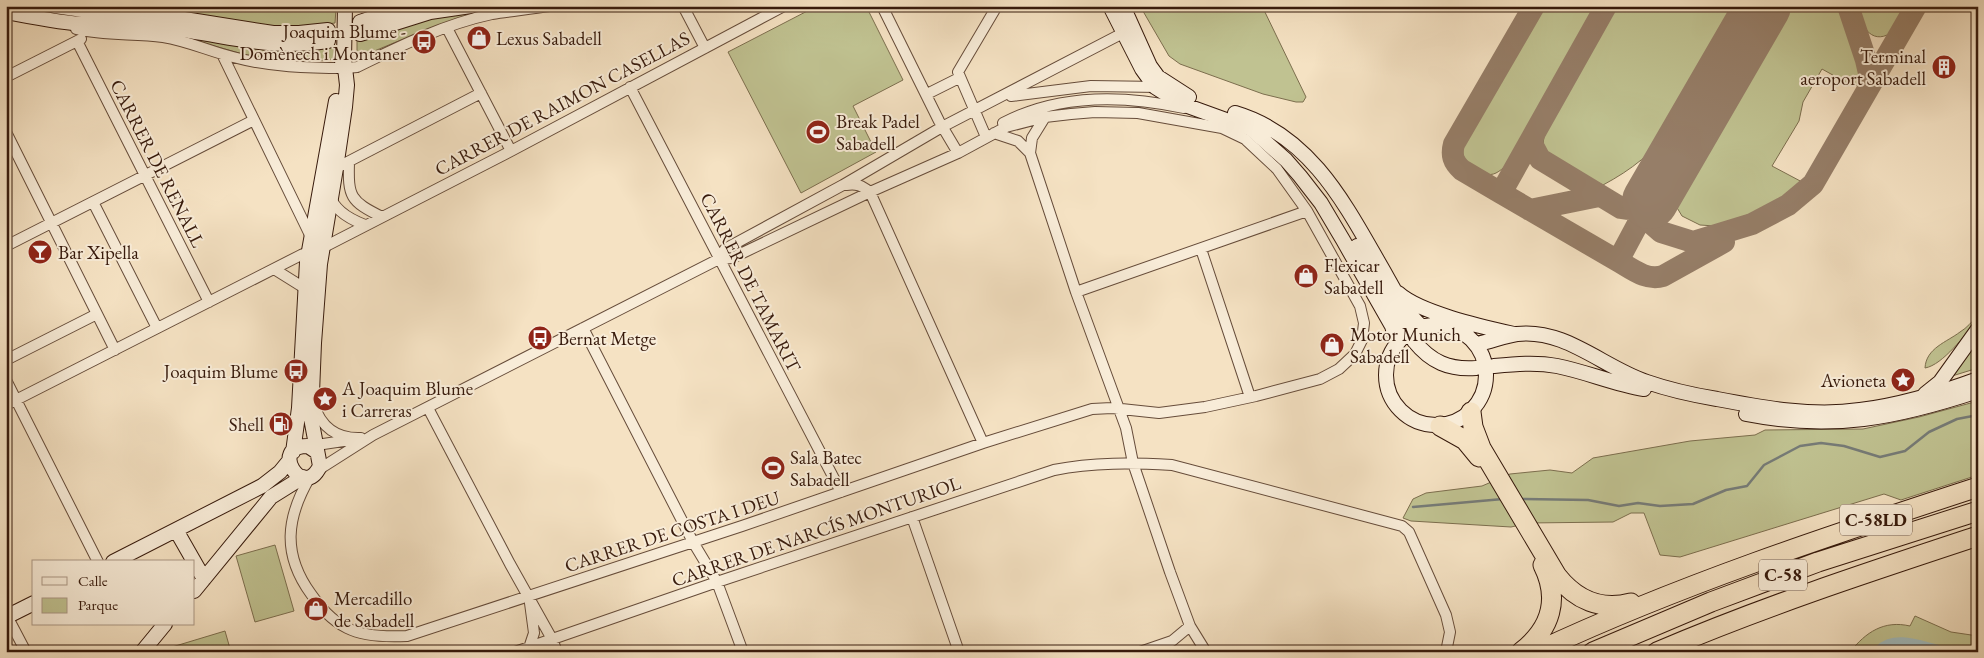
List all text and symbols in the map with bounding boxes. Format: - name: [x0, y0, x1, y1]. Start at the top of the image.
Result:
- place label: Joaquim Blume - Domènech i Montaner: [240, 19, 407, 66]
- street label: CARRER DE RAIMON CASELLAS: [430, 25, 694, 181]
- shop icon: Lexus Sabadell: [466, 25, 492, 51]
- place label: Lexus Sabadell: [496, 26, 602, 51]
- bus stop icon: Joaquim Blume - Domènech i Montaner: [411, 29, 437, 55]
- place label: Terminal aeroport Sabadell: [1800, 44, 1926, 91]
- building icon: Terminal aeroport Sabadell: [1931, 54, 1957, 80]
- street label: CARRER DE RENALL: [104, 75, 211, 251]
- place label: Break Padel Sabadell: [836, 109, 920, 156]
- sports icon: Break Padel Sabadell: [805, 119, 831, 145]
- street label: CARRER DE TAMARIT: [694, 188, 807, 376]
- bar icon: Bar Xipella: [27, 239, 53, 265]
- place label: Bar Xipella: [58, 240, 139, 265]
- place label: Flexicar Sabadell: [1324, 253, 1384, 300]
- shop icon: Flexicar Sabadell: [1293, 263, 1319, 289]
- place label: Motor Munich Sabadell: [1350, 322, 1461, 369]
- bus stop icon: Bernat Metge: [527, 325, 553, 351]
- place label: Bernat Metge: [558, 326, 656, 351]
- shop icon: Motor Munich Sabadell: [1319, 332, 1345, 358]
- bus stop icon: Joaquim Blume: [283, 358, 309, 384]
- place label: Joaquim Blume: [162, 359, 278, 384]
- place icon: Avioneta: [1890, 367, 1916, 393]
- place label: Avioneta: [1820, 368, 1886, 393]
- place label: A Joaquim Blume i Carreras: [341, 376, 473, 423]
- place icon: A Joaquim Blume i Carreras: [312, 386, 338, 412]
- fuel station icon: Shell: [268, 411, 294, 437]
- place label: Shell: [229, 412, 264, 437]
- place label: Sala Batec Sabadell: [790, 445, 862, 492]
- sports icon: Sala Batec Sabadell: [760, 455, 786, 481]
- street label: CARRER DE NARCÍS MONTURIOL: [668, 470, 964, 593]
- street label: CARRER DE COSTA I DEU: [561, 485, 783, 578]
- road number: C-58LD: [1840, 504, 1912, 536]
- legend: [32, 560, 195, 626]
- road number: C-58: [1759, 560, 1807, 590]
- text: Calle: [78, 571, 108, 590]
- place label: Mercadillo de Sabadell: [334, 586, 415, 633]
- text: Parque: [78, 595, 118, 614]
- shop icon: Mercadillo de Sabadell: [303, 596, 329, 622]

